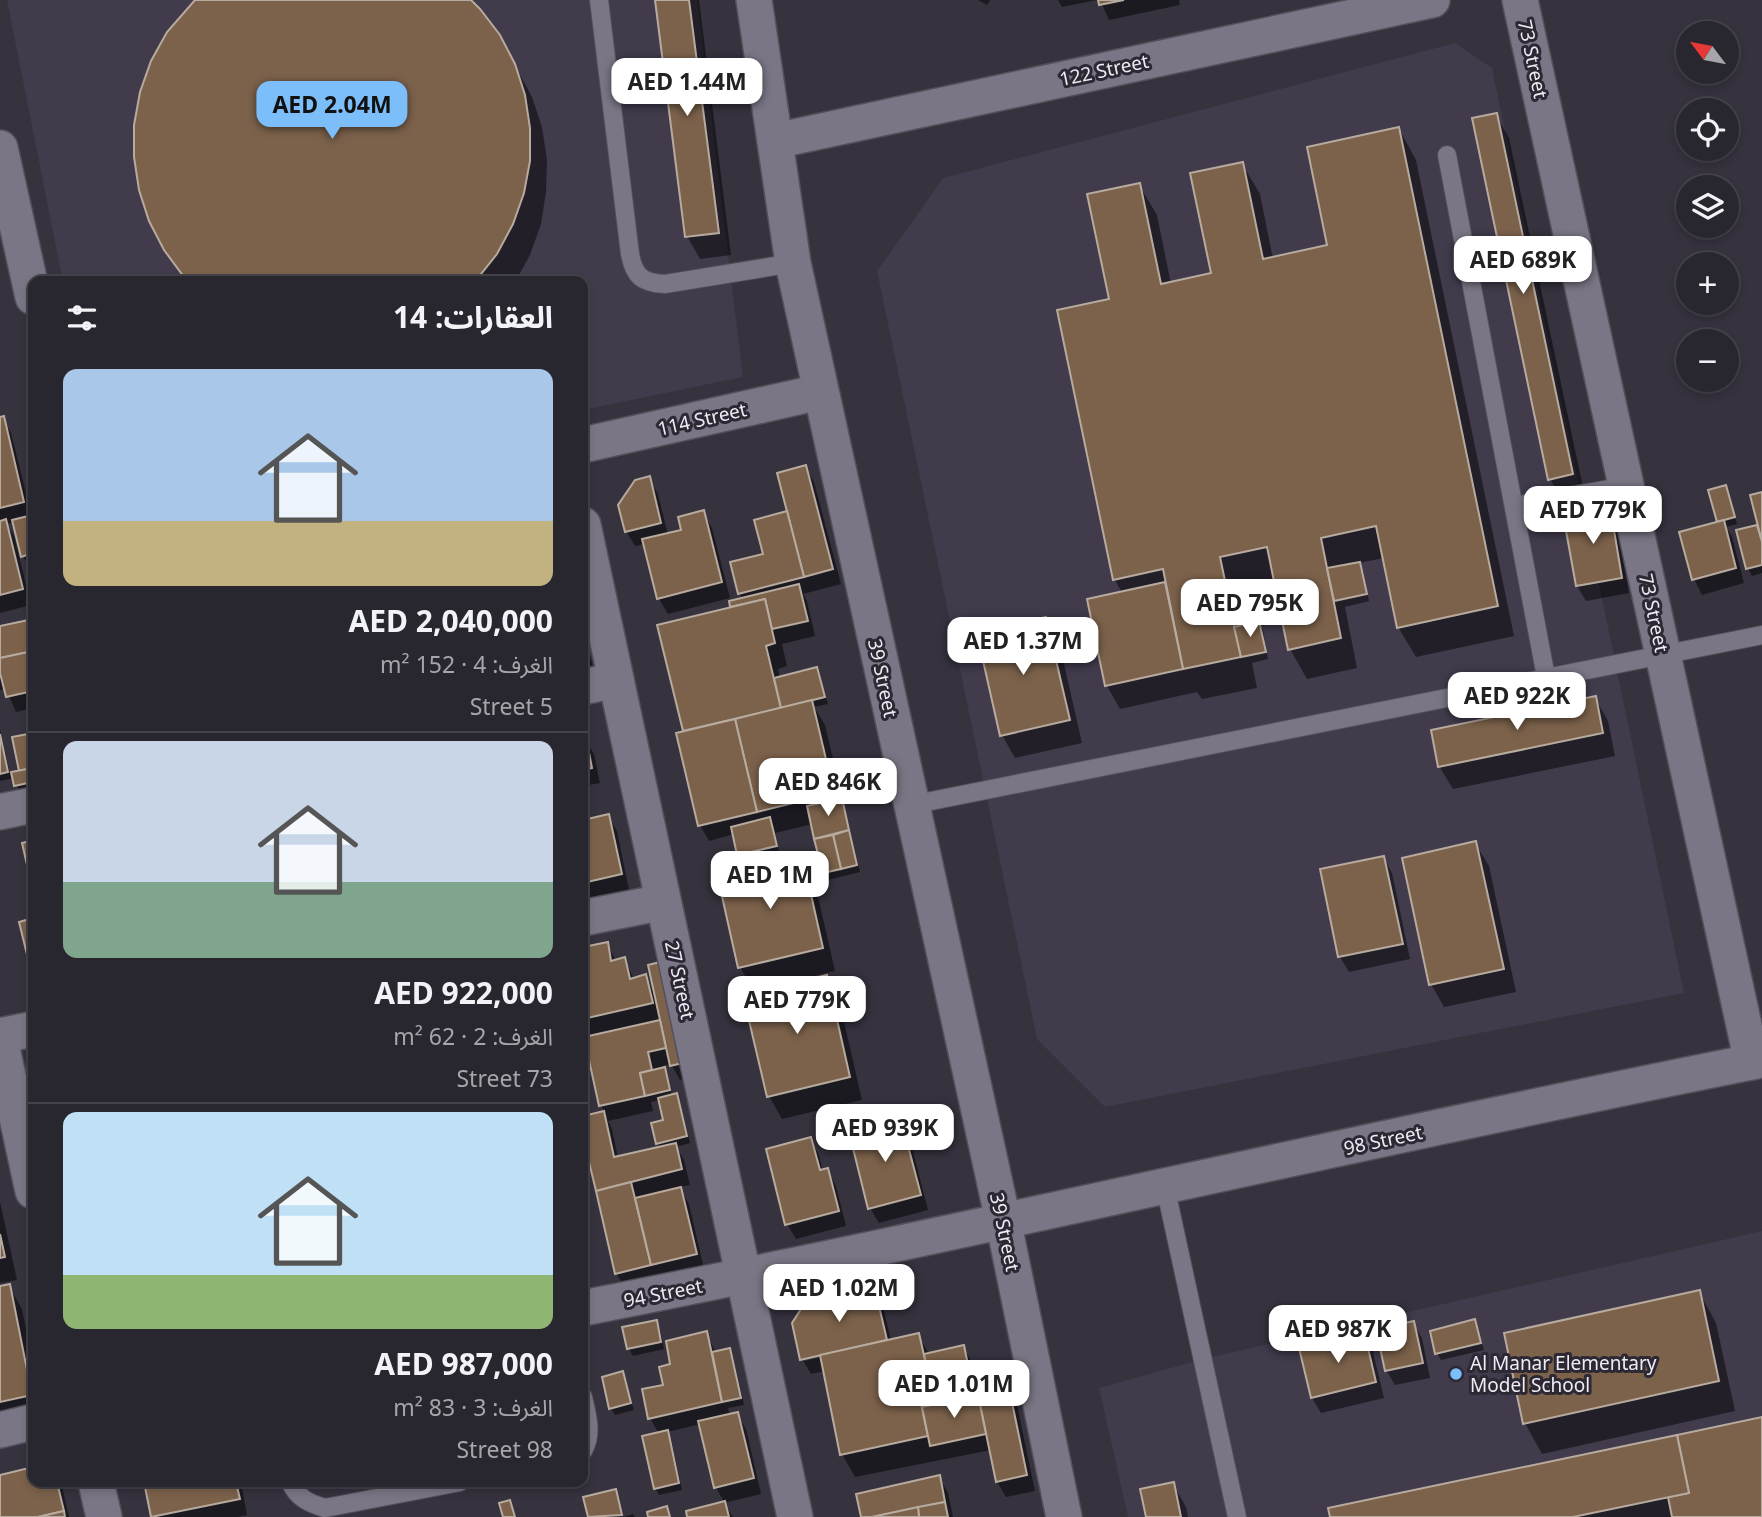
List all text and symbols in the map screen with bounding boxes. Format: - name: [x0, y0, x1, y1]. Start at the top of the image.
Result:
- street label: 73 Street: [1512, 17, 1554, 101]
- north arrow: [1676, 21, 1740, 84]
- map controls: [1676, 21, 1739, 392]
- street label: 122 Street: [1057, 48, 1151, 92]
- pin: AED 1.44M: [607, 58, 767, 118]
- text: AED 1.44M: [627, 65, 747, 97]
- pin: AED 2.04M: [252, 82, 412, 141]
- text: AED 2.04M: [272, 88, 392, 120]
- button: locate: [1676, 98, 1739, 161]
- button: layers: [1676, 175, 1739, 238]
- pin: AED 689K: [1451, 236, 1595, 296]
- text: AED 689K: [1470, 243, 1576, 275]
- button: +: [1676, 252, 1739, 315]
- text: العقارات: 14: [393, 296, 553, 337]
- icon: filters: [63, 299, 101, 337]
- button: −: [1676, 329, 1739, 392]
- street label: 114 Street: [655, 396, 749, 442]
- icon: home: [245, 415, 371, 541]
- pin: AED 779K: [1521, 486, 1665, 546]
- text: AED 779K: [1540, 493, 1646, 525]
- street label: 73 Street: [1633, 571, 1675, 655]
- pin: AED 795K: [1178, 580, 1322, 639]
- text: AED 795K: [1197, 586, 1303, 618]
- text: AED 2,040,000: [348, 600, 553, 641]
- pin: AED 1.37M: [943, 618, 1103, 677]
- text: AED 1.37M: [963, 624, 1083, 656]
- street label: 39 Street: [862, 636, 904, 720]
- text: الغرف: 4 · 152 m²: [380, 648, 553, 680]
- pin: AED 922K: [1445, 672, 1589, 732]
- text: AED 922K: [1464, 679, 1570, 711]
- text: 5 Street: [470, 690, 553, 722]
- pin: AED 846K: [756, 758, 900, 818]
- text: AED 846K: [775, 765, 881, 797]
- icon: home: [245, 787, 371, 913]
- pin: AED 1M: [713, 852, 827, 911]
- text: AED 1M: [727, 858, 813, 890]
- street label: 27 Street: [659, 938, 701, 1022]
- text: AED 922,000: [374, 972, 553, 1013]
- pin: AED 779K: [725, 976, 869, 1036]
- text: AED 779K: [744, 983, 850, 1015]
- text: الغرف: 2 · 62 m²: [393, 1020, 553, 1052]
- text: 73 Street: [456, 1062, 553, 1094]
- pin: AED 939K: [813, 1104, 957, 1164]
- text: AED 939K: [832, 1111, 938, 1143]
- street label: 98 Street: [1341, 1119, 1425, 1161]
- icon: home: [245, 1158, 371, 1284]
- street label: 39 Street: [984, 1190, 1026, 1274]
- pin: AED 1.02M: [759, 1264, 919, 1324]
- text: AED 1.02M: [779, 1271, 899, 1303]
- street label: 94 Street: [621, 1273, 705, 1313]
- pin: AED 987K: [1266, 1306, 1410, 1365]
- text: AED 987K: [1285, 1312, 1391, 1344]
- text: AED 987,000: [374, 1343, 553, 1384]
- place label: Al Manar Elementary Model School: [1470, 1350, 1657, 1398]
- pin: AED 1.01M: [874, 1360, 1034, 1420]
- marker: Al Manar Elementary Model School: [1448, 1366, 1464, 1382]
- text: AED 1.01M: [894, 1367, 1014, 1399]
- text: الغرف: 3 · 83 m²: [393, 1391, 553, 1423]
- text: 98 Street: [456, 1433, 553, 1465]

